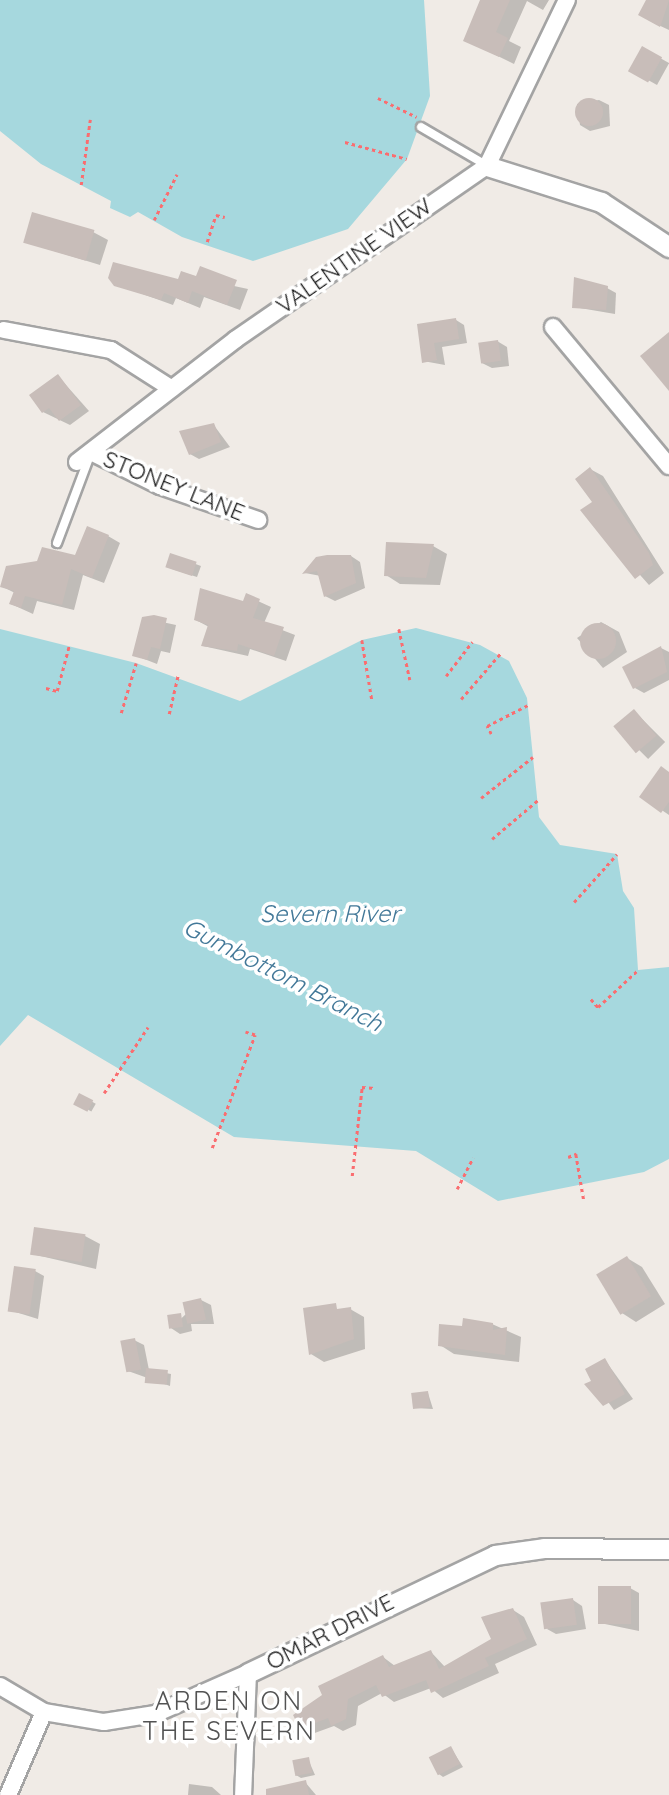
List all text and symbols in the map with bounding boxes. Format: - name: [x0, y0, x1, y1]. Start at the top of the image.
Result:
- street label: VALENTINE VIEW: [271, 192, 437, 320]
- street label: STONEY LANE: [99, 445, 249, 527]
- water label: Severn River: [260, 900, 400, 928]
- water label: Gumbottom Branch: [179, 912, 387, 1038]
- street label: OMAR DRIVE: [262, 1588, 398, 1676]
- district label: ARDEN ON THE SEVERN: [143, 1685, 315, 1746]

